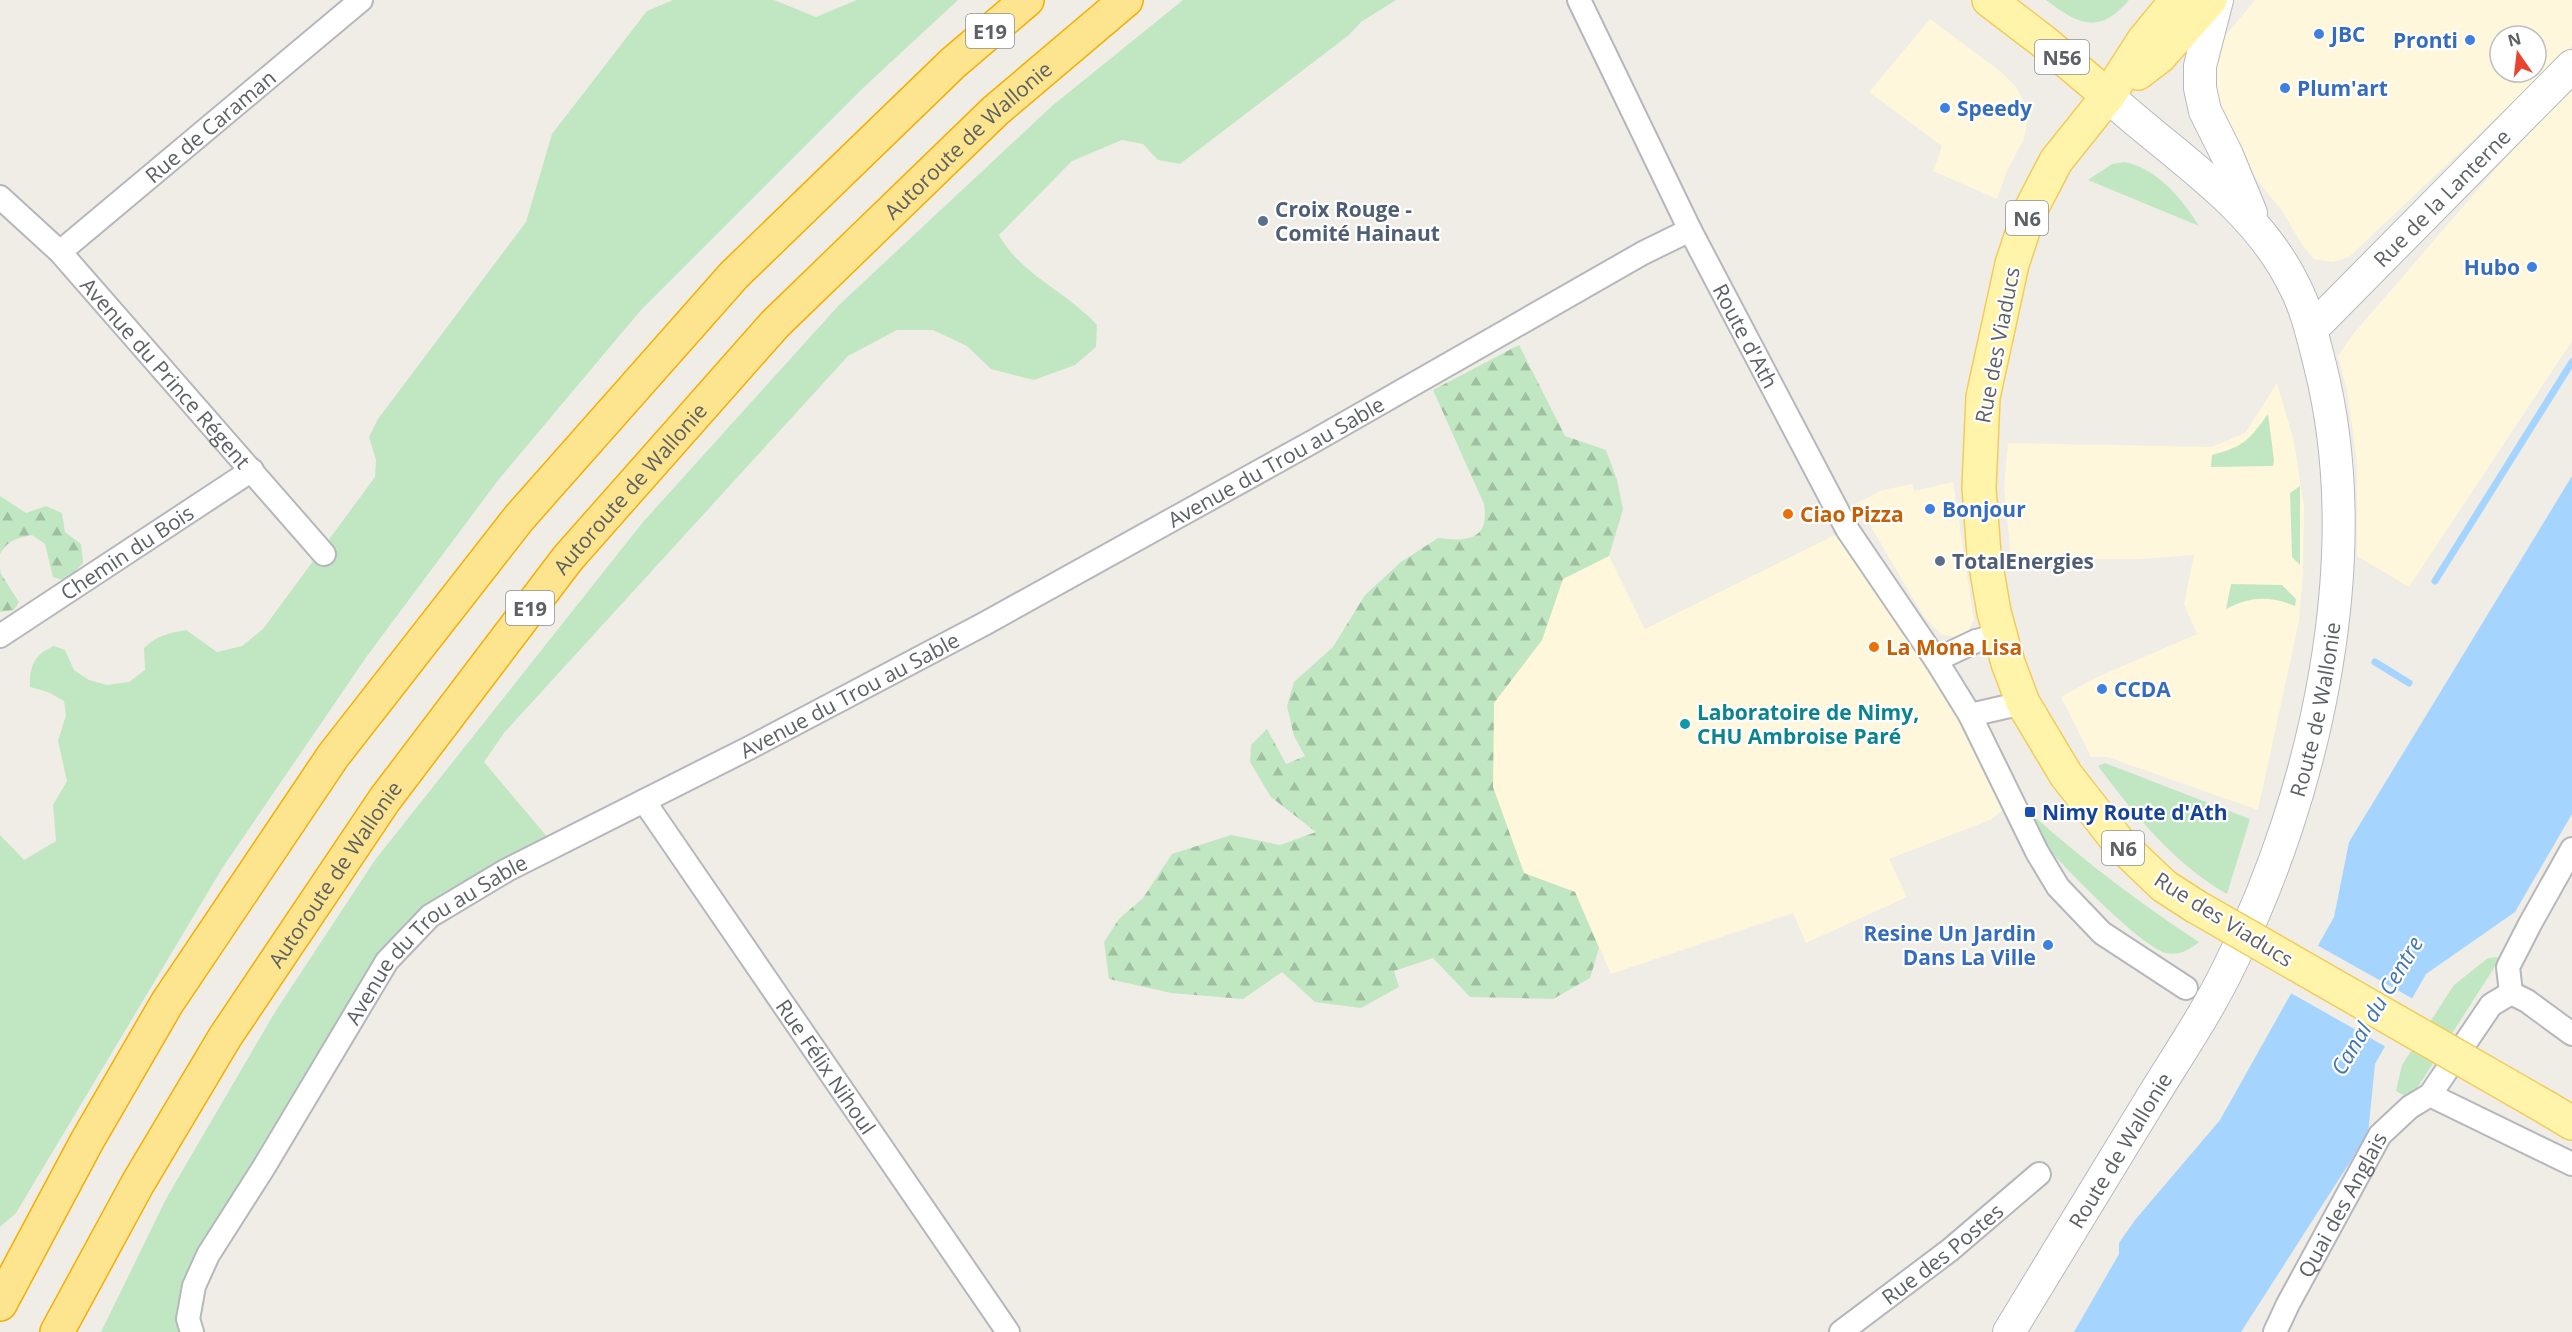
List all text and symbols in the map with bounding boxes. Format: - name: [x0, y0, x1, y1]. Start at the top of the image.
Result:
- road number: E19: [966, 14, 1014, 48]
- place label: JBC: [2329, 20, 2365, 48]
- north arrow: [2488, 24, 2548, 84]
- place label: Pronti: [2393, 26, 2458, 54]
- marker: JBC: [2312, 27, 2326, 41]
- text: N: [2505, 27, 2523, 52]
- marker: Pronti: [2463, 33, 2477, 47]
- road number: N56: [2035, 40, 2089, 74]
- street label: Autoroute de Wallonie: [878, 55, 1058, 225]
- street label: Rue de Caraman: [139, 63, 282, 189]
- place label: Plum'art: [2297, 74, 2388, 102]
- marker: Plum'art: [2278, 81, 2292, 95]
- place label: Speedy: [1957, 94, 2032, 122]
- marker: Speedy: [1938, 101, 1952, 115]
- street label: Rue de la Lanterne: [2367, 123, 2516, 273]
- place label: Croix Rouge - Comité Hainaut: [1275, 195, 1440, 247]
- road number: N6: [2006, 201, 2048, 235]
- marker: Croix Rouge - Comité Hainaut: [1256, 214, 1270, 228]
- place label: Hubo: [2464, 253, 2520, 281]
- marker: Hubo: [2525, 260, 2539, 274]
- street label: Rue des Viaducs: [1968, 265, 2026, 425]
- street label: Avenue du Prince Régent: [75, 271, 257, 474]
- street label: Route d'Ath: [1707, 279, 1785, 393]
- street label: Avenue du Trou au Sable: [1162, 390, 1389, 534]
- street label: Autoroute de Wallonie: [547, 397, 713, 580]
- place label: Bonjour: [1942, 495, 2026, 523]
- street label: Chemin du Bois: [55, 498, 199, 606]
- place label: Ciao Pizza: [1800, 500, 1904, 528]
- marker: Bonjour: [1923, 502, 1937, 516]
- marker: Ciao Pizza: [1781, 507, 1795, 521]
- place label: TotalEnergies: [1952, 547, 2094, 575]
- marker: TotalEnergies: [1933, 554, 1947, 568]
- road number: E19: [506, 591, 554, 625]
- street label: Route de Wallonie: [2283, 621, 2346, 800]
- street label: Avenue du Trou au Sable: [735, 626, 964, 764]
- place label: La Mona Lisa: [1886, 633, 2022, 661]
- marker: La Mona Lisa: [1867, 640, 1881, 654]
- place label: CCDA: [2114, 675, 2171, 703]
- marker: CCDA: [2095, 682, 2109, 696]
- place label: Laboratoire de Nimy, CHU Ambroise Paré: [1697, 698, 1919, 750]
- marker: Laboratoire de Nimy, CHU Ambroise Paré: [1678, 717, 1692, 731]
- street label: Autoroute de Wallonie: [262, 775, 408, 973]
- place label: Nimy Route d'Ath: [2042, 798, 2227, 826]
- marker: Nimy Route d'Ath: [2023, 805, 2037, 819]
- road number: N6: [2102, 831, 2144, 865]
- street label: Avenue du Trou au Sable: [338, 848, 532, 1030]
- street label: Rue des Viaducs: [2149, 865, 2299, 973]
- place label: Resine Un Jardin Dans La Ville: [1863, 919, 2036, 971]
- water label: Canal du Centre: [2323, 930, 2429, 1080]
- marker: Resine Un Jardin Dans La Ville: [2041, 938, 2055, 952]
- street label: Rue Félix Nihoul: [770, 994, 882, 1140]
- street label: Route de Wallonie: [2062, 1067, 2178, 1233]
- street label: Quai des Anglais: [2291, 1127, 2393, 1282]
- street label: Rue des Postes: [1876, 1197, 2009, 1311]

